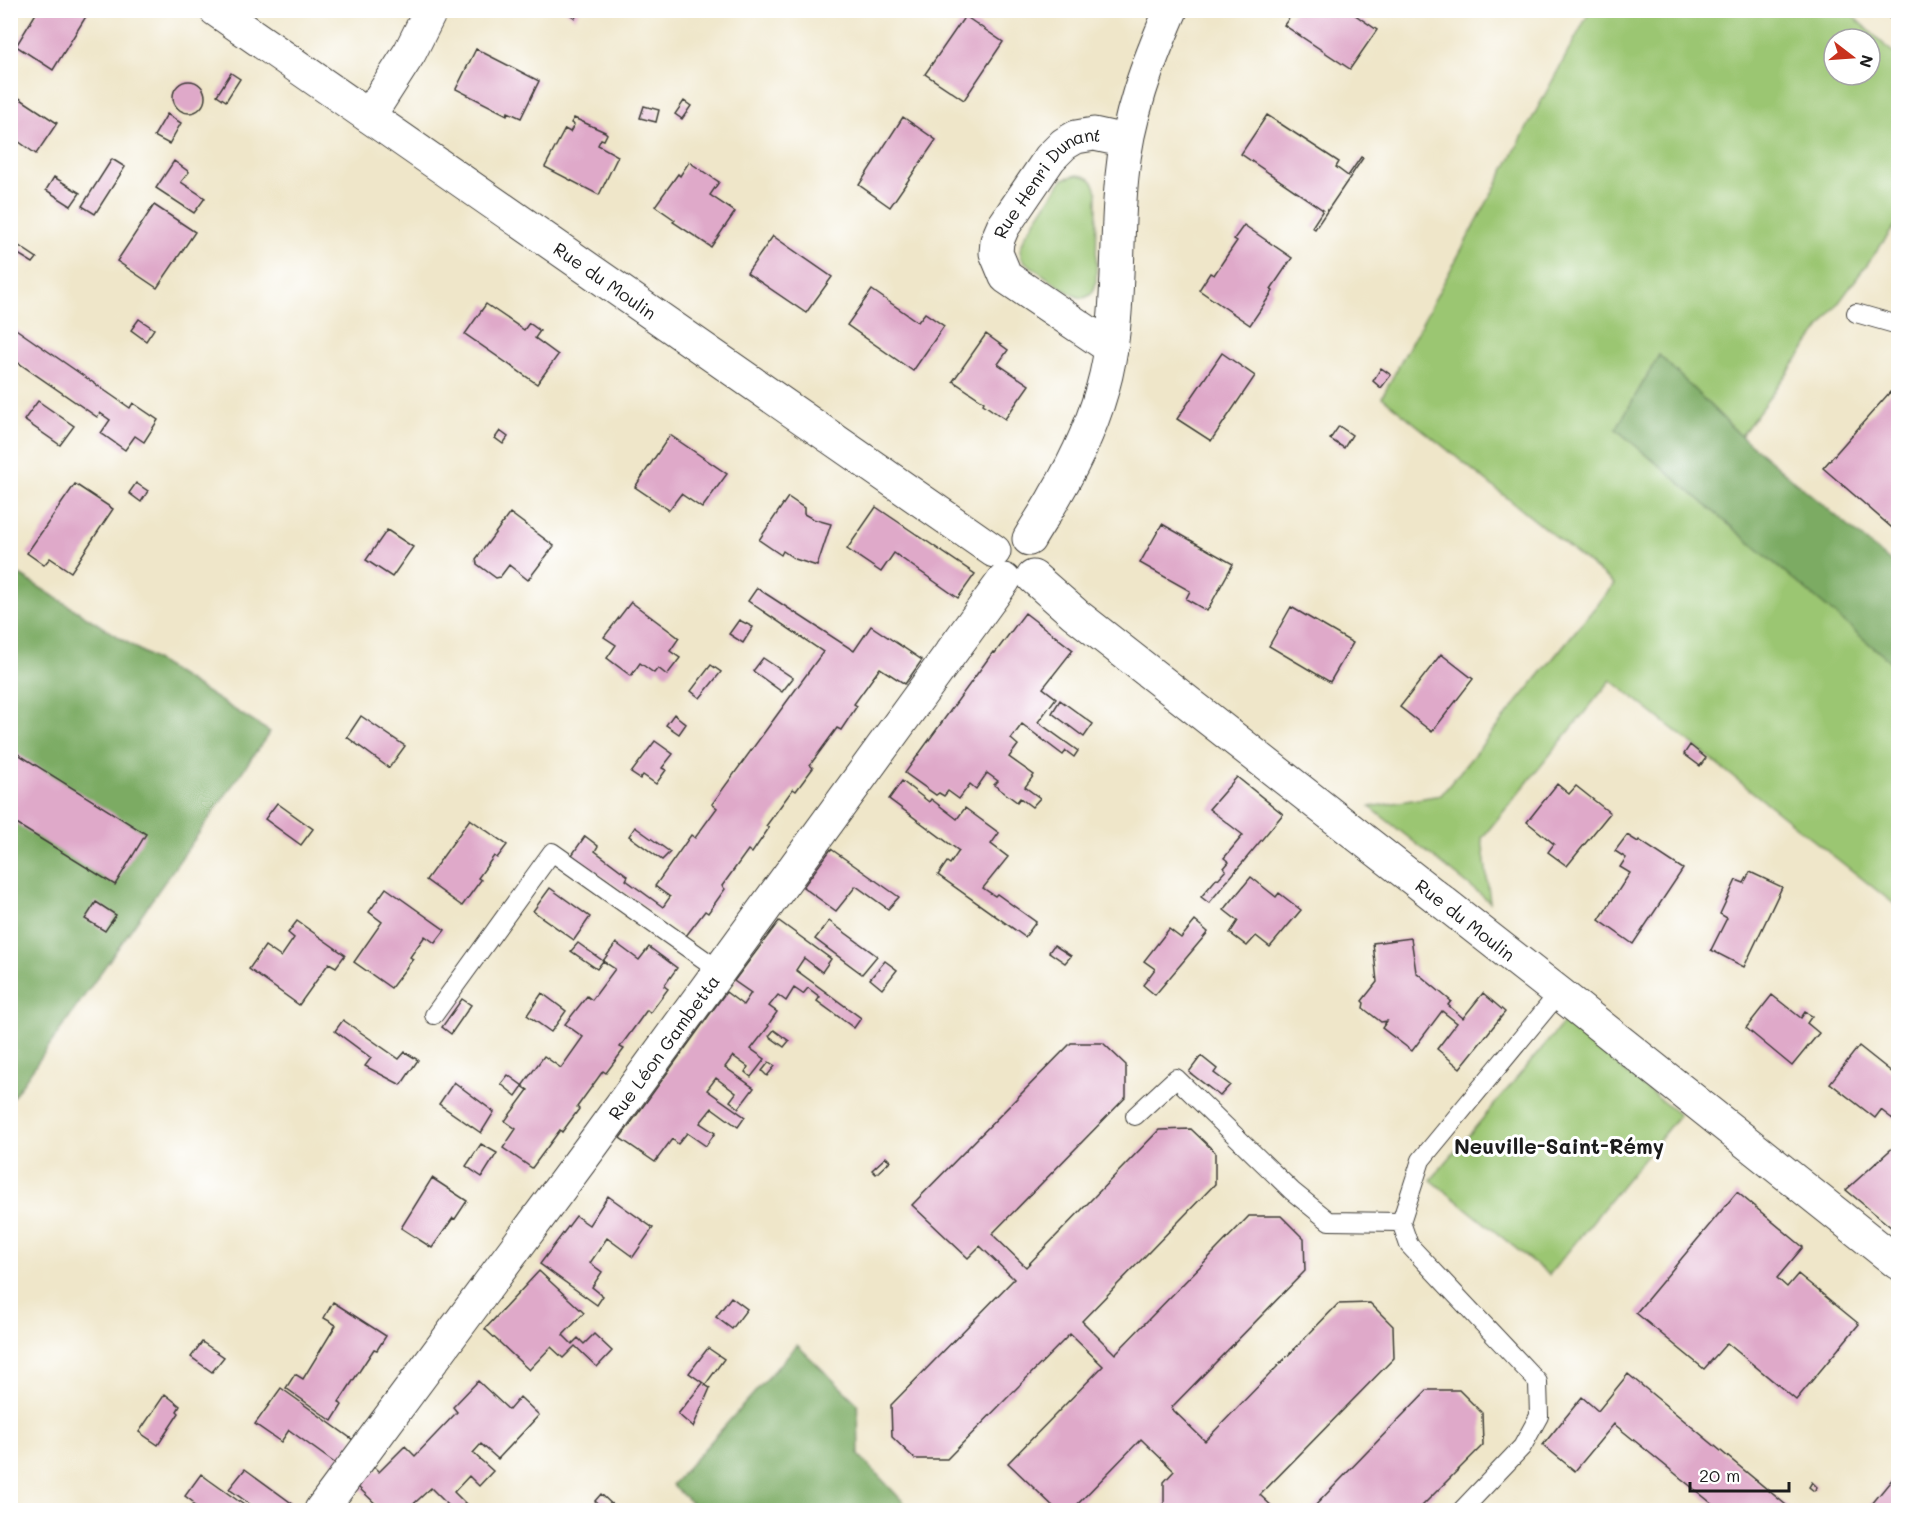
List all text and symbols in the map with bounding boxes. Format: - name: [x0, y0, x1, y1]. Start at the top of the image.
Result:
- north arrow: [1822, 27, 1882, 87]
- text: N: [1855, 53, 1879, 70]
- street label: Rue Henri Dunant: [988, 122, 1104, 242]
- street label: Rue du Moulin: [549, 236, 661, 325]
- street label: Rue du Moulin: [1411, 873, 1520, 966]
- street label: Rue Léon Gambetta: [603, 970, 725, 1124]
- district label: Neuville-Saint-Rémy: [1454, 1132, 1664, 1160]
- scale bar: [1690, 1455, 1789, 1493]
- text: 20 m: [1699, 1463, 1740, 1487]

